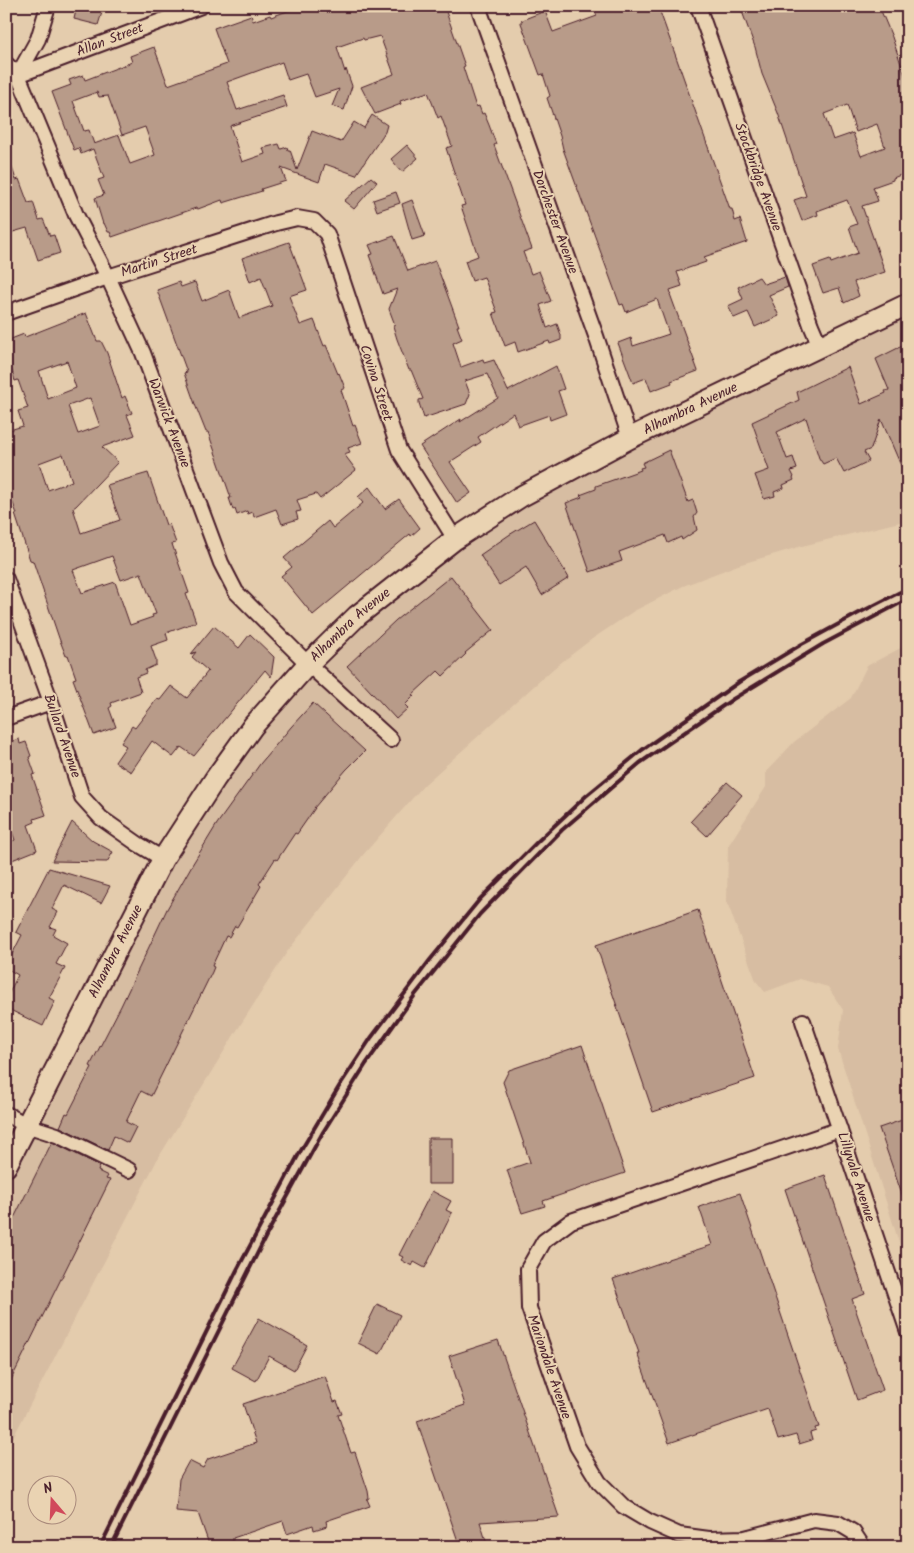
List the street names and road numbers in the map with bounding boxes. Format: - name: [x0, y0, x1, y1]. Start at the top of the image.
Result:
- street label: Allan Street: [73, 17, 147, 63]
- street label: Stockbridge Avenue: [728, 120, 788, 235]
- street label: Dorchester Avenue: [526, 167, 584, 278]
- street label: Martin Street: [118, 238, 201, 284]
- street label: Covina Street: [353, 342, 399, 425]
- street label: Warwick Avenue: [142, 375, 196, 472]
- street label: Alhambra Avenue: [640, 376, 742, 441]
- street label: Alhambra Avenue: [305, 582, 396, 667]
- street label: Bullard Avenue: [37, 691, 87, 782]
- street label: Alhambra Avenue: [83, 900, 149, 1002]
- street label: Lillyvale Avenue: [831, 1129, 881, 1225]
- street label: Mariondale Avenue: [521, 1312, 577, 1423]

